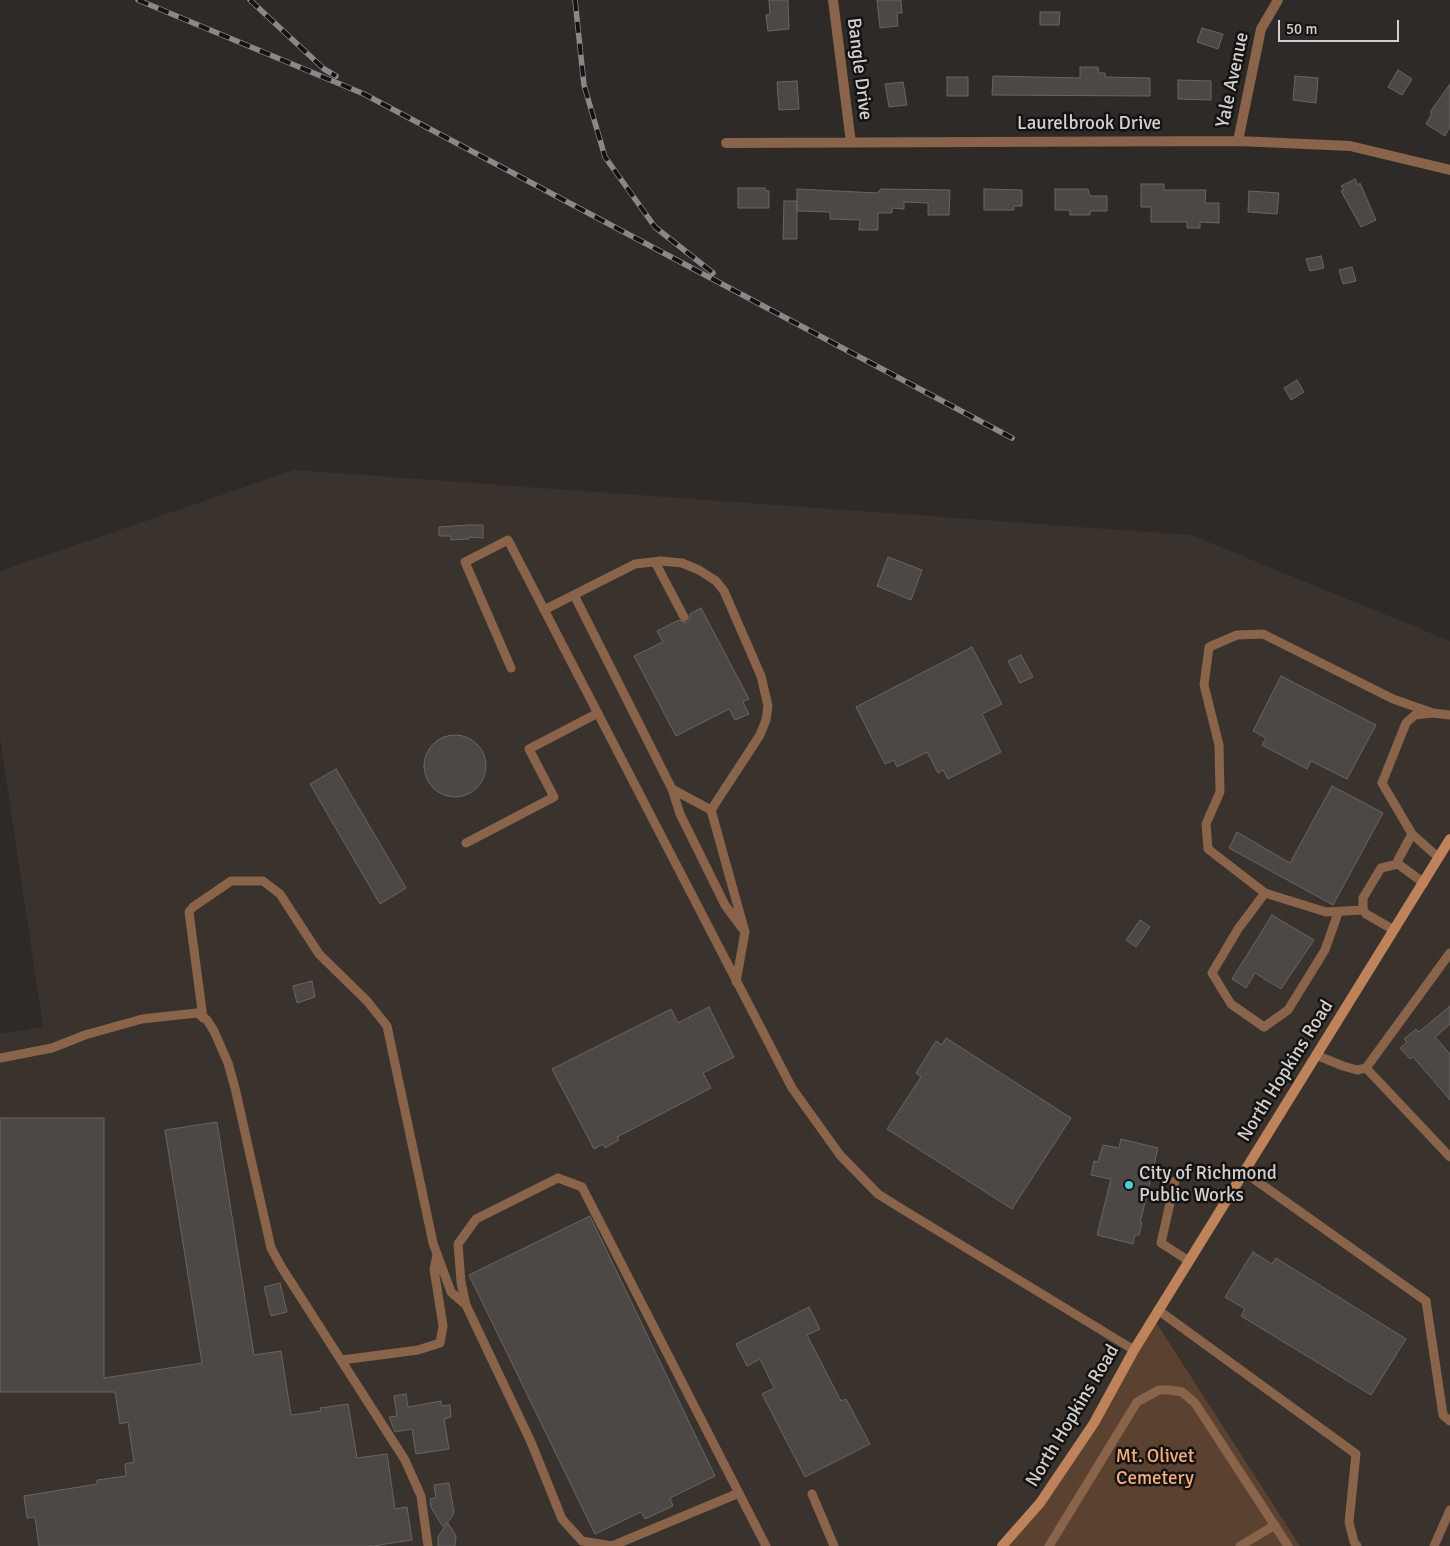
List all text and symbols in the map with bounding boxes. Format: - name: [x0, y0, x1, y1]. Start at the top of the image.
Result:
- scale bar: [1280, 10, 1401, 42]
- street label: Bangle Drive: [841, 16, 877, 122]
- text: 50 m: [1286, 20, 1317, 38]
- street label: Yale Avenue: [1212, 30, 1254, 130]
- street label: Laurelbrook Drive: [1017, 113, 1161, 135]
- street label: North Hopkins Road: [1233, 996, 1339, 1146]
- place label: City of Richmond Public Works: [1139, 1163, 1277, 1207]
- marker: City of Richmond Public Works: [1123, 1179, 1135, 1191]
- street label: North Hopkins Road: [1021, 1341, 1125, 1491]
- park label: Mt. Olivet Cemetery: [1116, 1446, 1194, 1490]

